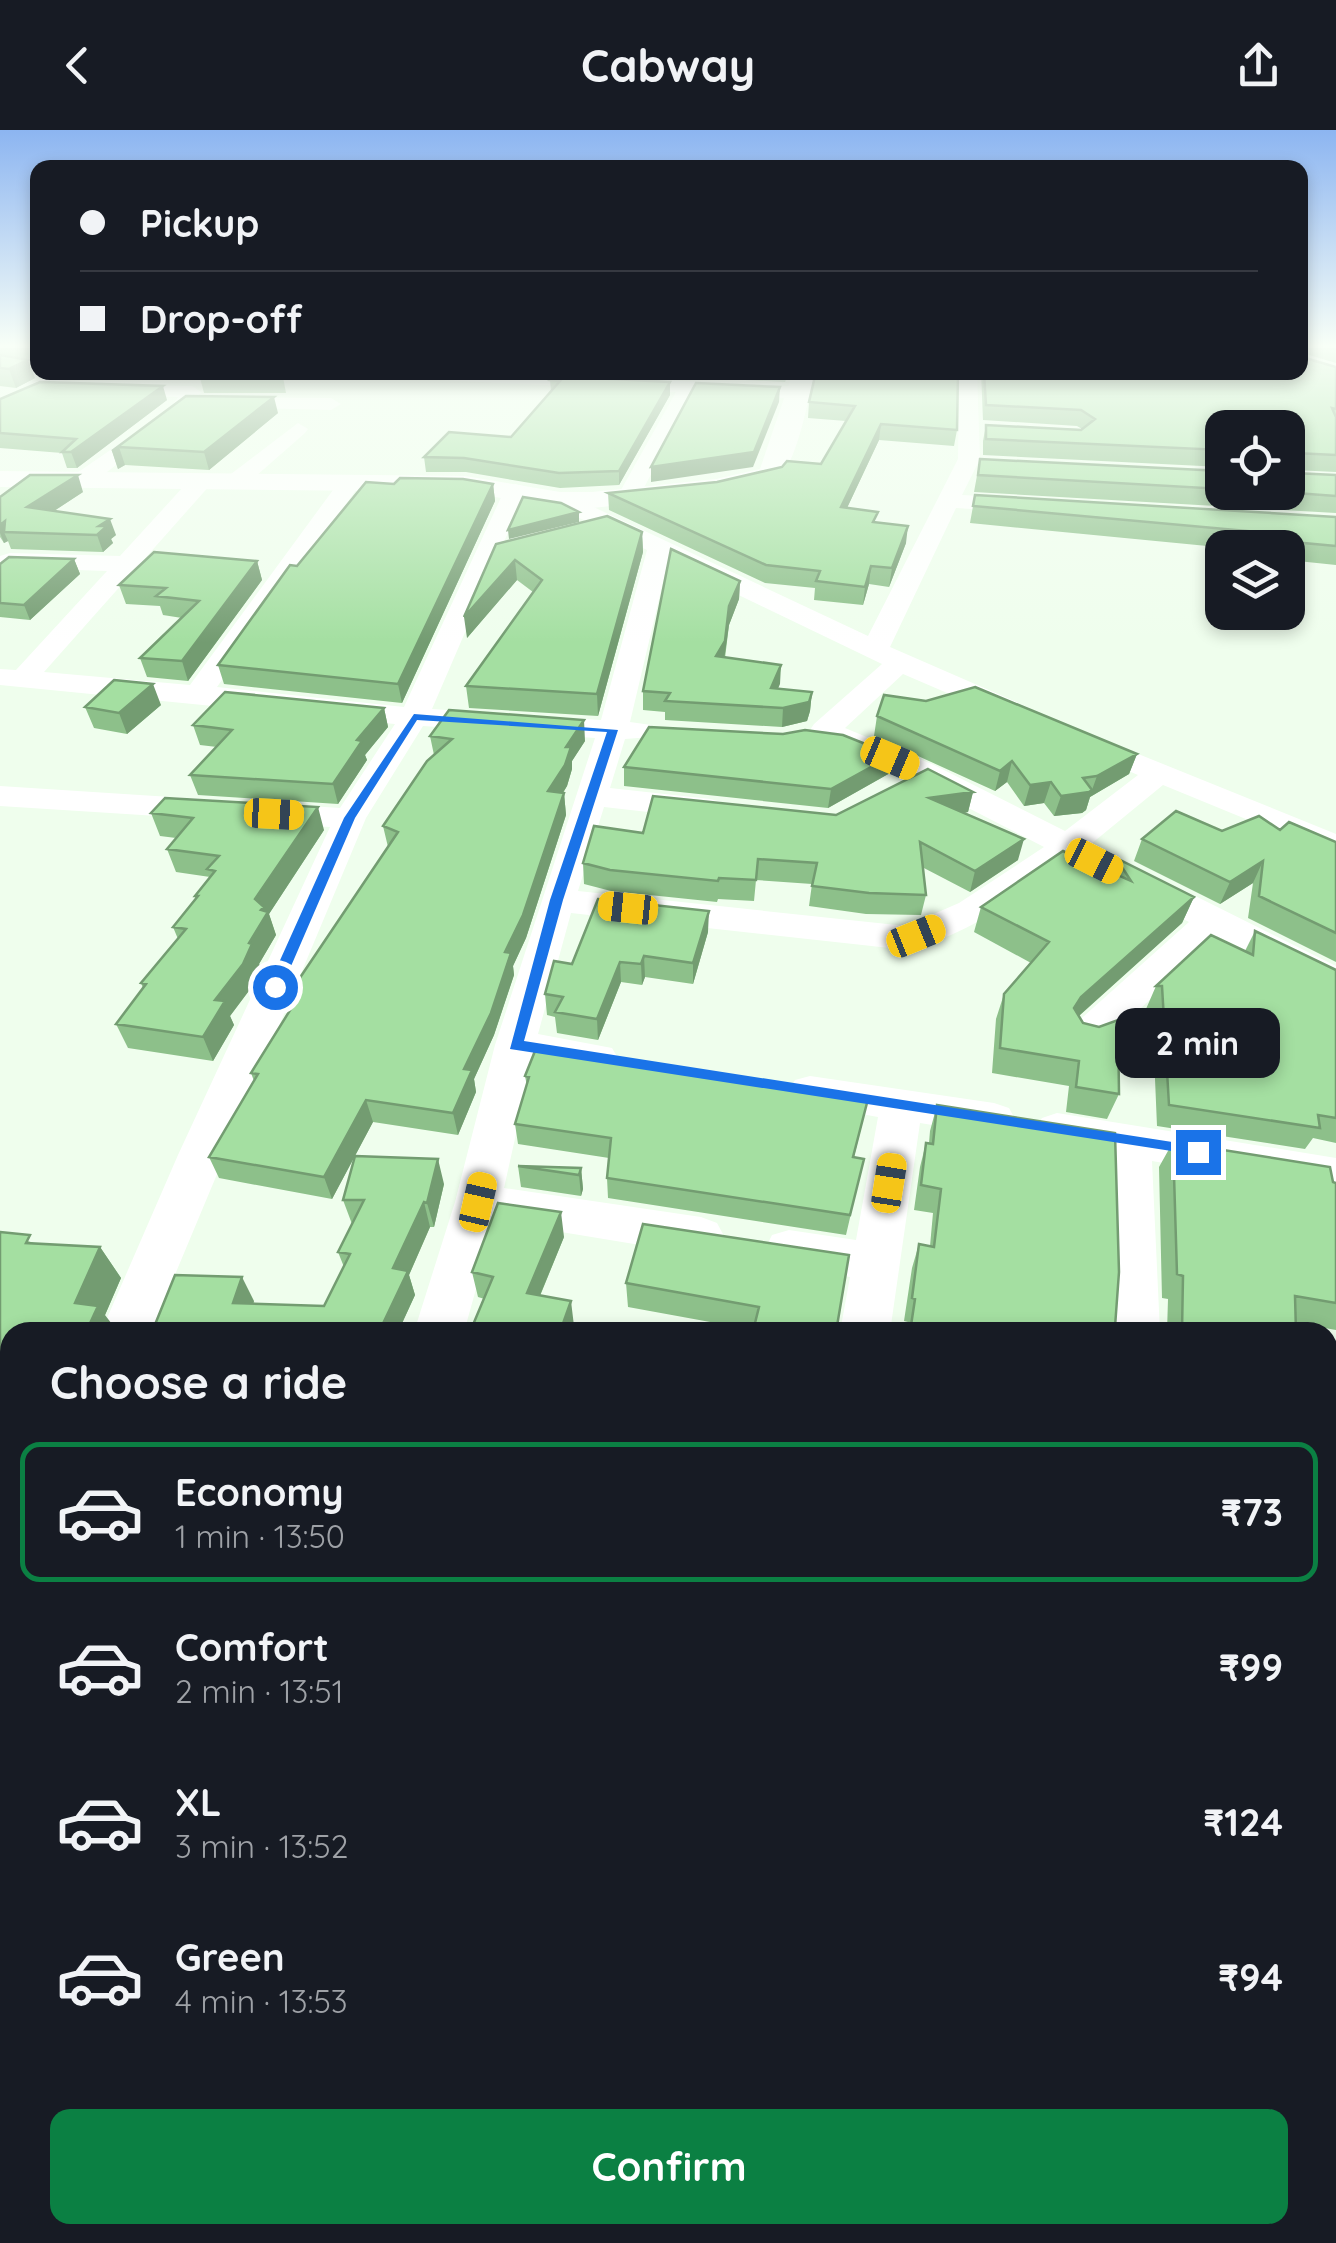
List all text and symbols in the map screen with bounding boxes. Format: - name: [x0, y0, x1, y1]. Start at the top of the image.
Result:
- text: Cabway: [581, 37, 755, 93]
- icon: back: [50, 38, 105, 93]
- icon: share: [1231, 38, 1286, 93]
- text: Pickup: [140, 199, 259, 247]
- text: Drop-off: [140, 295, 302, 343]
- map controls: [1205, 410, 1305, 630]
- button: locate: [1205, 410, 1305, 510]
- button: layers: [1205, 530, 1305, 630]
- car: [857, 732, 923, 784]
- car: [243, 797, 305, 831]
- car: [1060, 834, 1128, 888]
- car: [597, 890, 659, 926]
- car: [883, 911, 949, 961]
- route start: [253, 965, 298, 1010]
- callout: 2 min: [1116, 1007, 1280, 1077]
- text: 2 min: [1156, 1023, 1239, 1063]
- route end: [1176, 1130, 1221, 1175]
- car: [869, 1151, 909, 1215]
- car: [457, 1169, 499, 1235]
- text: Choose a ride: [50, 1354, 347, 1410]
- icon: car: [55, 1467, 145, 1557]
- text: Economy: [175, 1468, 344, 1516]
- text: ₹73: [1221, 1488, 1283, 1536]
- text: 1 min · 13:50: [175, 1516, 345, 1556]
- icon: car: [55, 1622, 145, 1712]
- text: Comfort: [175, 1623, 329, 1671]
- text: ₹99: [1219, 1643, 1283, 1691]
- text: 2 min · 13:51: [175, 1671, 344, 1711]
- icon: car: [55, 1777, 145, 1867]
- text: XL: [175, 1778, 221, 1826]
- text: ₹124: [1203, 1798, 1283, 1846]
- text: 3 min · 13:52: [175, 1826, 349, 1866]
- icon: car: [55, 1932, 145, 2022]
- text: Green: [175, 1933, 285, 1981]
- text: ₹94: [1218, 1953, 1283, 2001]
- text: 4 min · 13:53: [175, 1981, 348, 2021]
- button: Confirm: [50, 2109, 1288, 2224]

